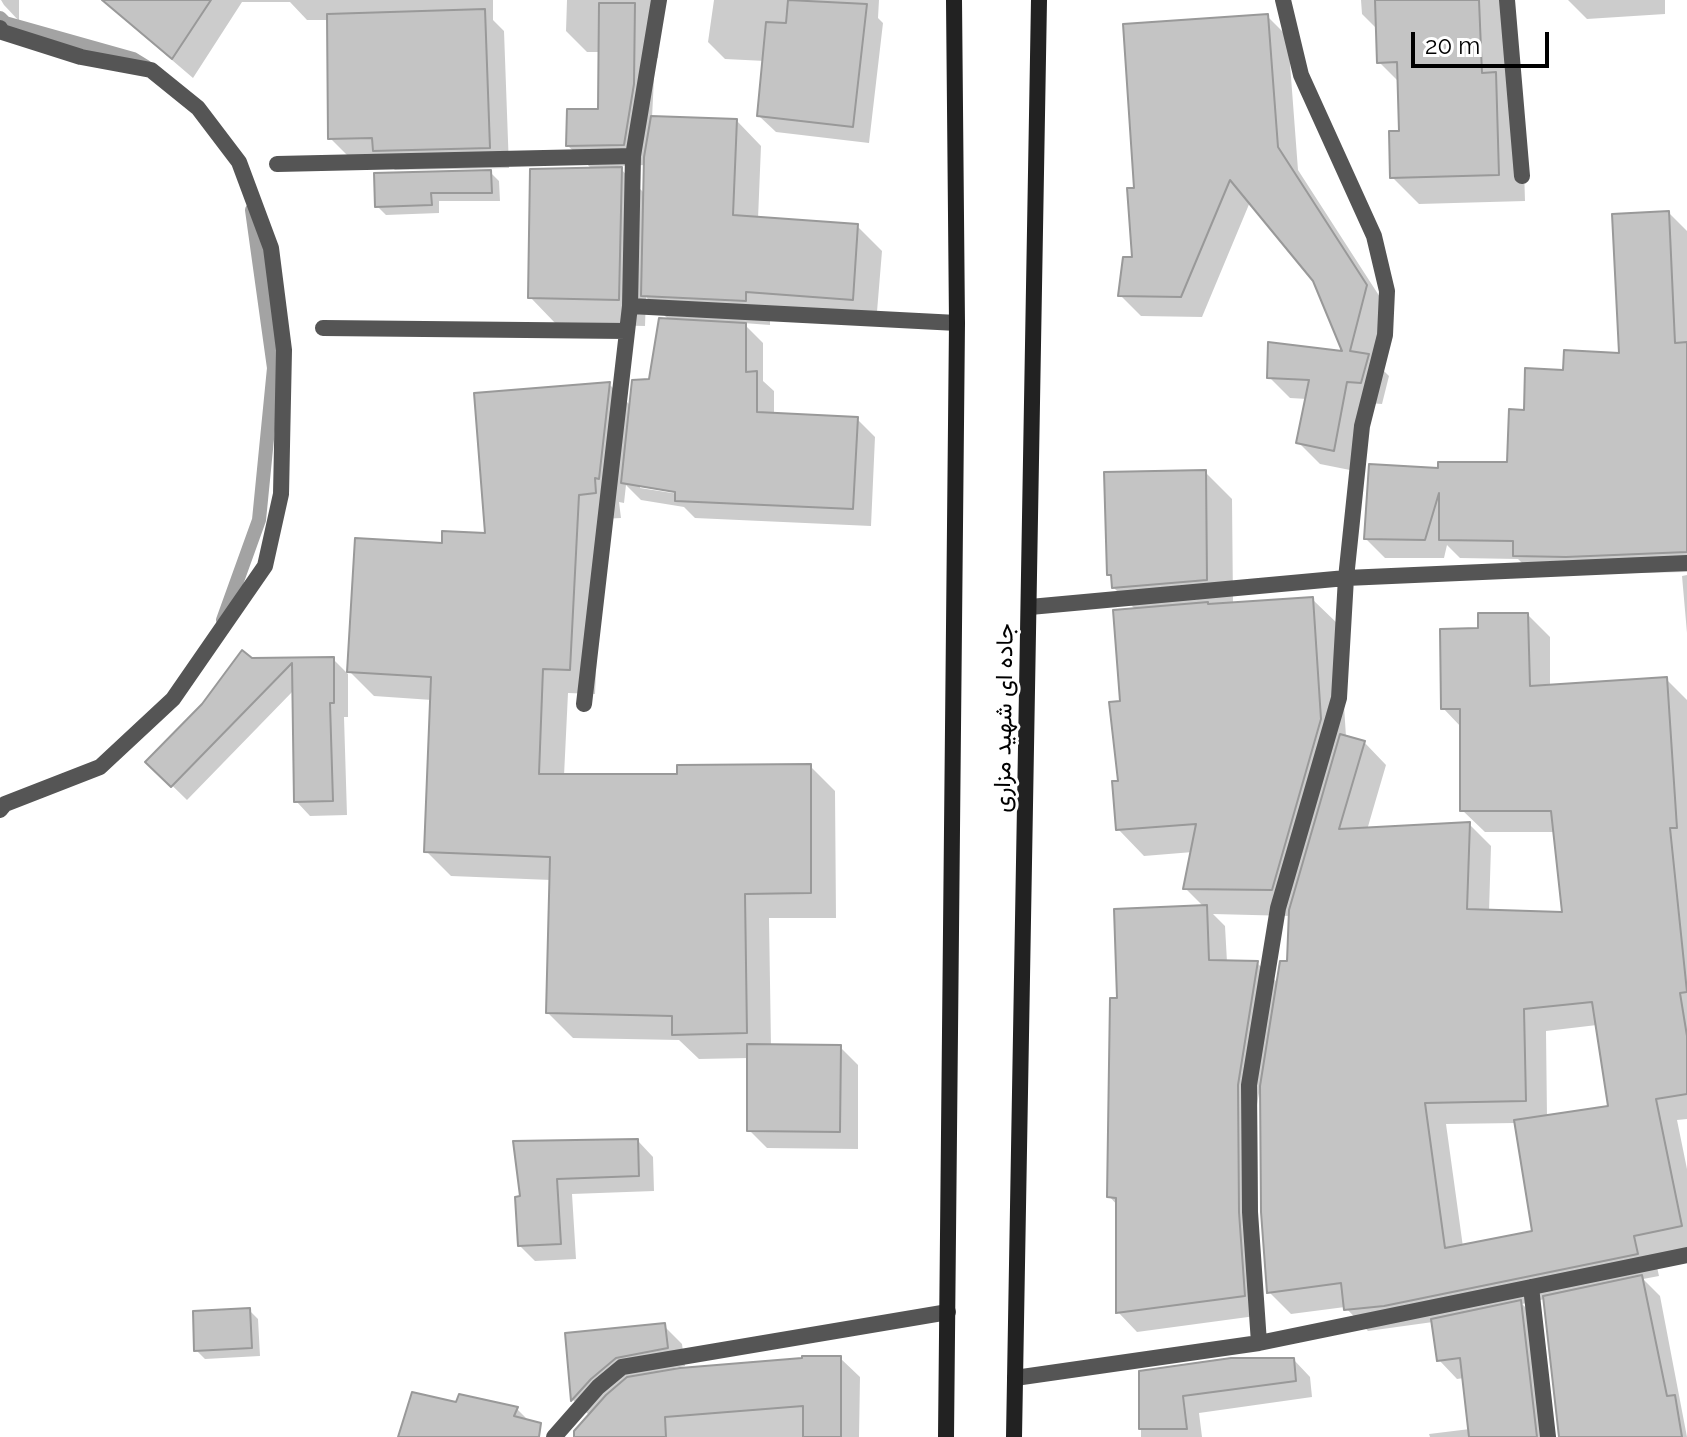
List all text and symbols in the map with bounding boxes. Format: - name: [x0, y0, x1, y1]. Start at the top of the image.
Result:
- scale bar: [1415, 16, 1553, 66]
- text: 20 m: [1425, 31, 1480, 60]
- street label: جاده ای شهید مزاری: [988, 623, 1020, 813]

